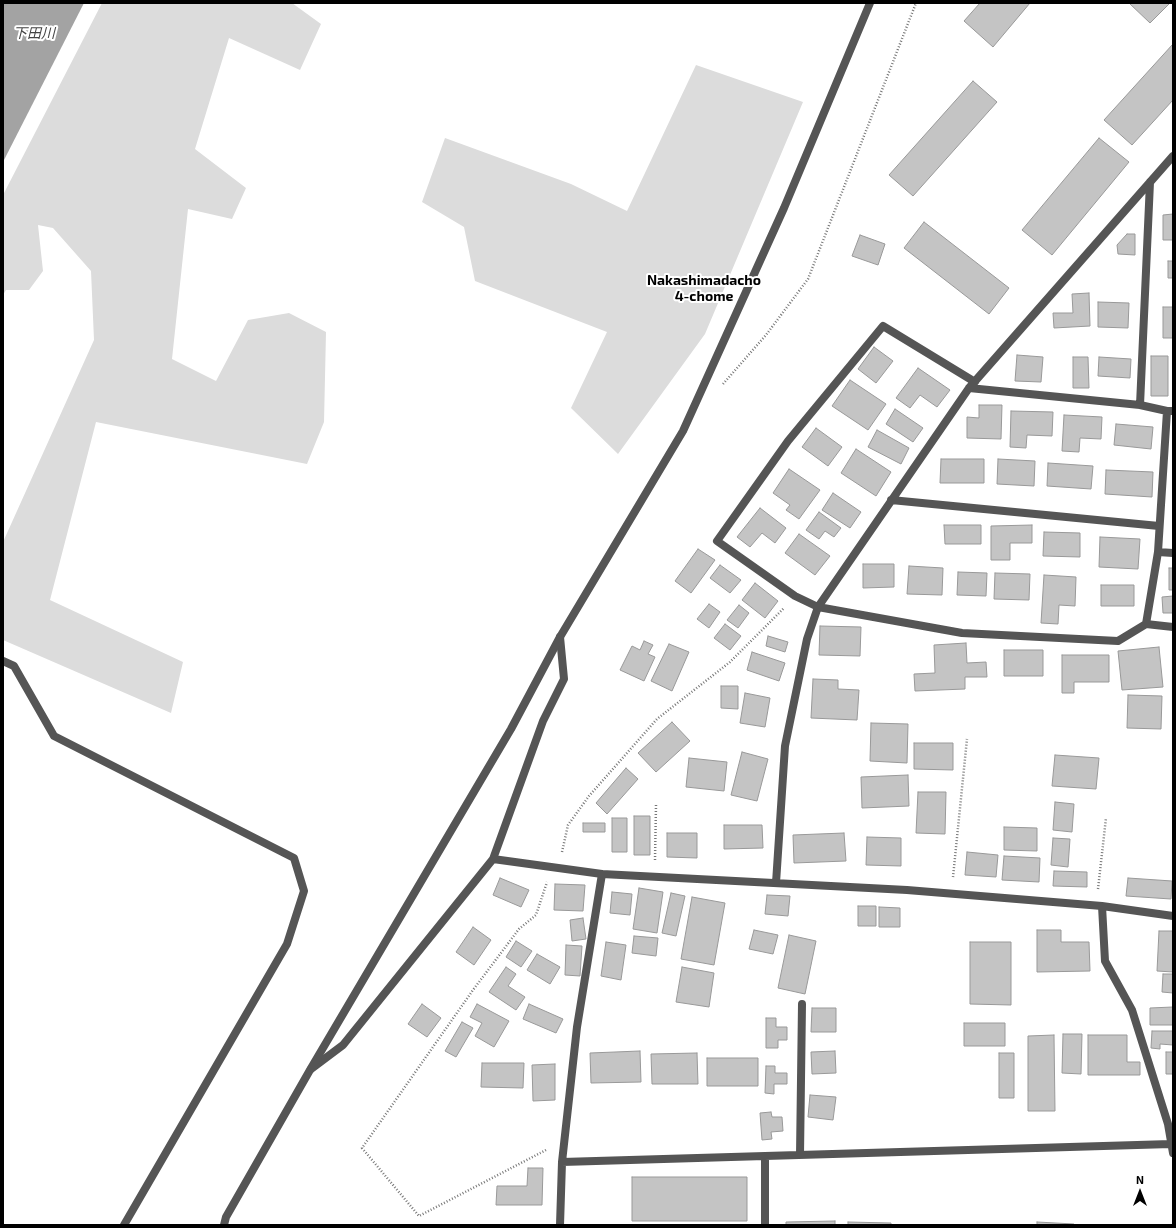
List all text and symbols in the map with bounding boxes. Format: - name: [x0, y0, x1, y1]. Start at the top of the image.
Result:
- water label: 下田川: [13, 25, 55, 41]
- district label: Nakashimadacho 4-chome: [647, 272, 761, 304]
- north arrow: [1120, 1172, 1160, 1212]
- text: N: [1136, 1173, 1144, 1186]

